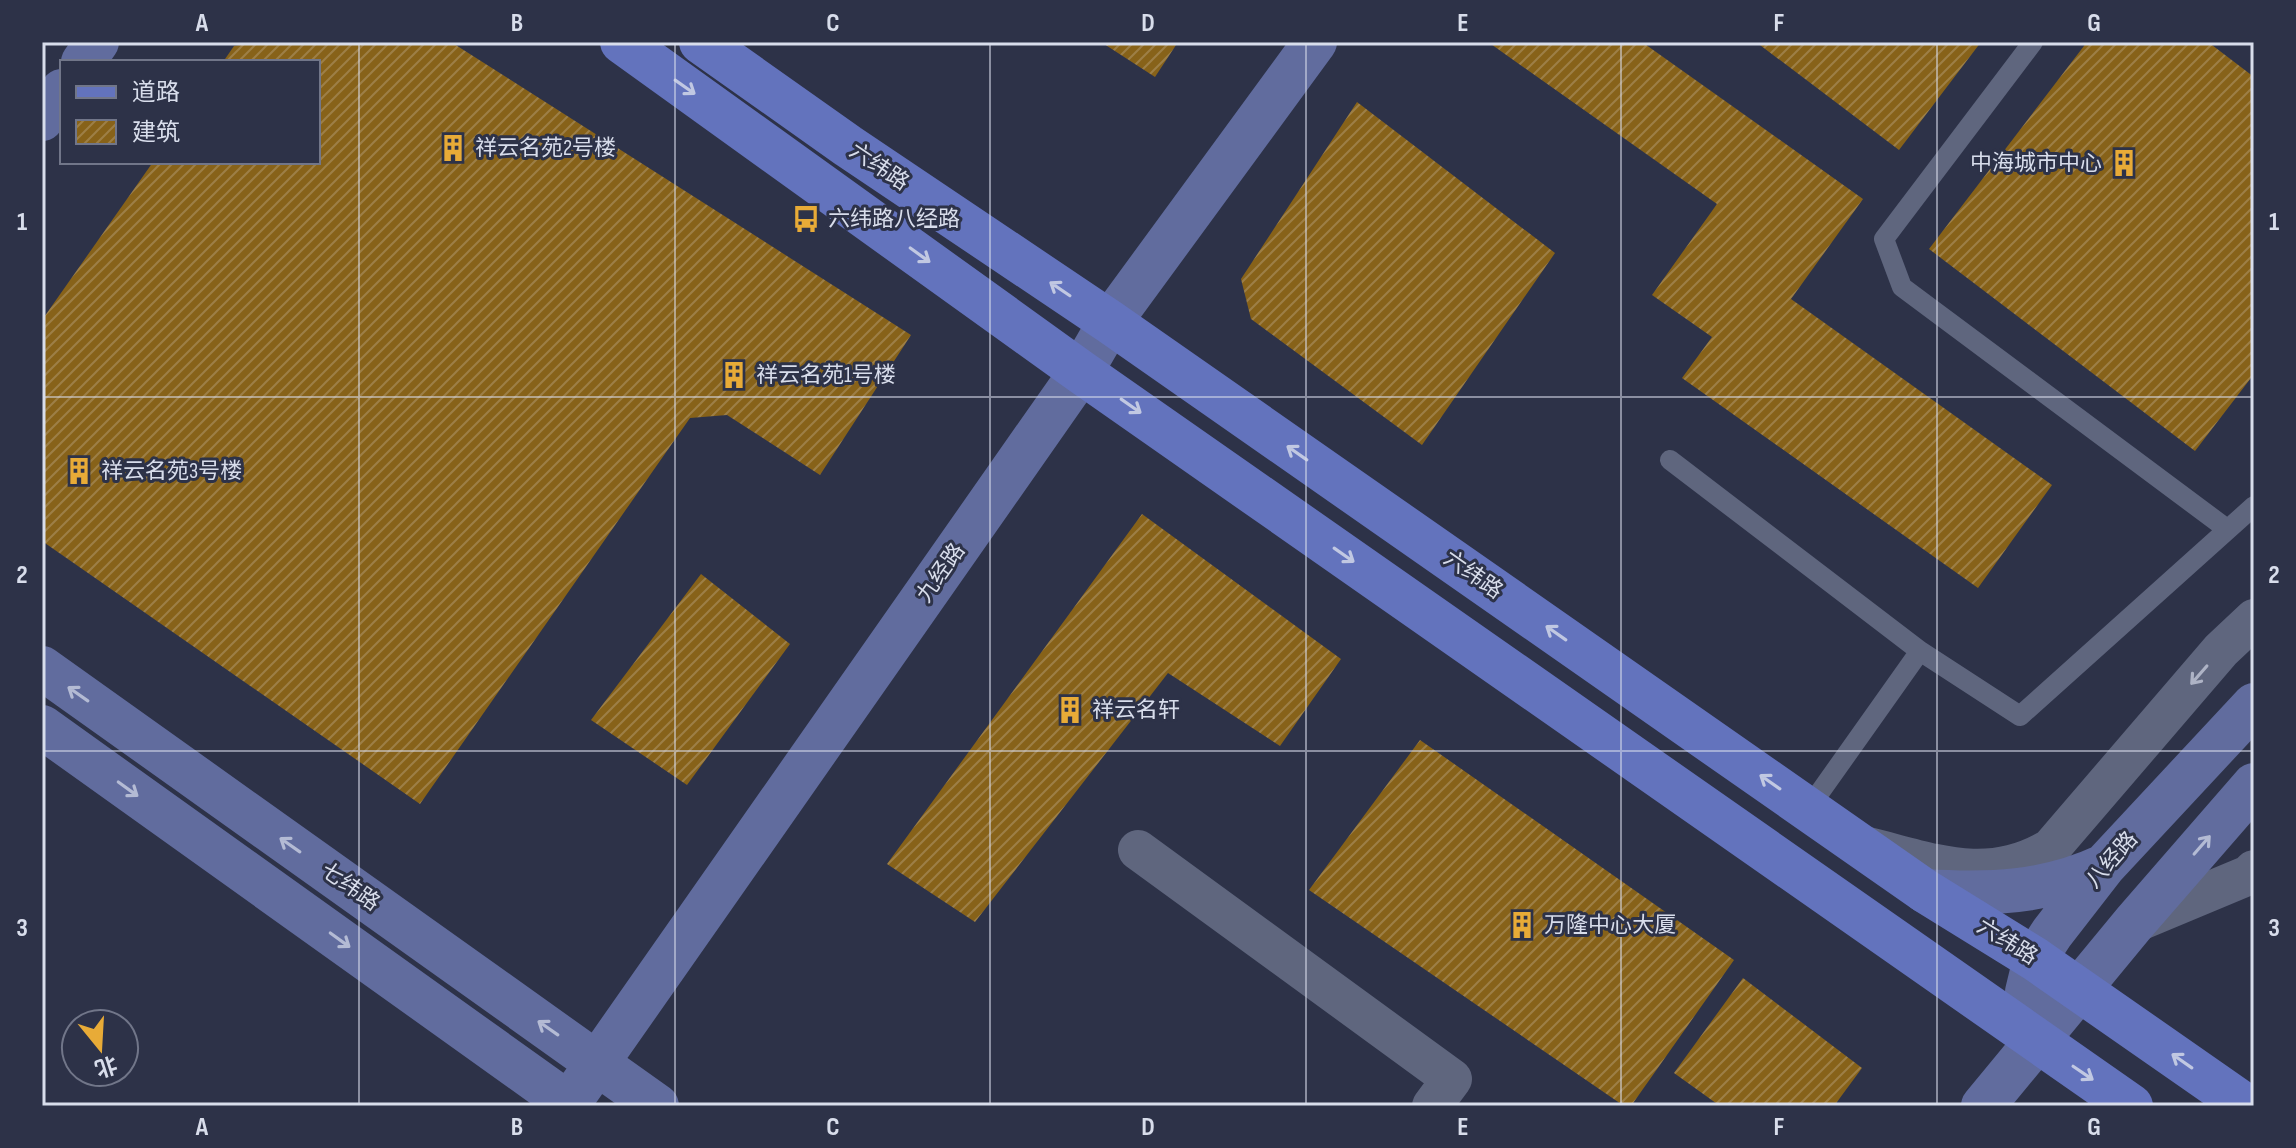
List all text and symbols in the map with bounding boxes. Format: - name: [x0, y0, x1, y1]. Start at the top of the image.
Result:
- text: A: [195, 8, 209, 39]
- text: B: [511, 8, 523, 39]
- text: C: [826, 8, 840, 39]
- text: D: [1141, 8, 1155, 39]
- text: E: [1457, 8, 1469, 39]
- text: F: [1774, 8, 1785, 39]
- text: G: [2087, 8, 2101, 39]
- legend: [60, 60, 320, 164]
- text: 道路: [132, 78, 180, 107]
- one-way arrow: [674, 79, 696, 95]
- text: 建筑: [132, 118, 180, 147]
- building icon: 祥云名苑2号楼: [438, 133, 468, 163]
- place label: 祥云名苑2号楼: [475, 135, 616, 162]
- street label: 六纬路: [844, 137, 914, 197]
- building icon: 中海城市中心: [2109, 148, 2139, 178]
- place label: 中海城市中心: [1970, 150, 2102, 177]
- bus stop icon: 六纬路八经路: [791, 204, 821, 234]
- place label: 六纬路八经路: [828, 206, 960, 233]
- text: 1: [17, 207, 27, 238]
- text: 1: [2269, 207, 2279, 238]
- one-way arrow: [908, 247, 930, 263]
- one-way arrow: [1050, 280, 1072, 297]
- building icon: 祥云名苑1号楼: [719, 360, 749, 390]
- place label: 祥云名苑1号楼: [756, 362, 896, 389]
- one-way arrow: [1119, 398, 1141, 414]
- one-way arrow: [1287, 444, 1309, 461]
- building icon: 祥云名苑3号楼: [64, 456, 94, 486]
- place label: 祥云名苑3号楼: [101, 458, 242, 485]
- street label: 九经路: [911, 538, 971, 608]
- street label: 六纬路: [1438, 545, 1508, 605]
- one-way arrow: [1333, 547, 1355, 563]
- text: 2: [16, 560, 28, 591]
- text: 2: [2268, 560, 2280, 591]
- one-way arrow: [1546, 625, 1568, 642]
- one-way arrow: [2190, 664, 2208, 684]
- one-way arrow: [68, 686, 90, 702]
- building icon: 祥云名轩: [1055, 695, 1085, 725]
- place label: 祥云名轩: [1092, 697, 1180, 724]
- one-way arrow: [1759, 774, 1781, 790]
- one-way arrow: [117, 781, 139, 797]
- street label: 八经路: [2080, 826, 2144, 894]
- one-way arrow: [2193, 835, 2211, 855]
- one-way arrow: [280, 837, 302, 853]
- street label: 七纬路: [315, 857, 385, 917]
- building icon: 万隆中心大厦: [1507, 910, 1537, 940]
- place label: 万隆中心大厦: [1544, 912, 1676, 939]
- text: 3: [16, 913, 28, 944]
- street label: 六纬路: [1972, 913, 2042, 971]
- text: 3: [2268, 913, 2280, 944]
- one-way arrow: [328, 932, 350, 948]
- north arrow: [60, 1008, 140, 1088]
- one-way arrow: [538, 1019, 560, 1036]
- text: 北: [91, 1049, 120, 1082]
- one-way arrow: [2171, 1053, 2193, 1069]
- one-way arrow: [2072, 1065, 2094, 1081]
- text: A: [195, 1112, 209, 1143]
- text: B: [511, 1112, 523, 1143]
- text: C: [826, 1112, 840, 1143]
- text: D: [1141, 1112, 1155, 1143]
- text: E: [1457, 1112, 1469, 1143]
- text: F: [1774, 1112, 1785, 1143]
- text: G: [2087, 1112, 2101, 1143]

